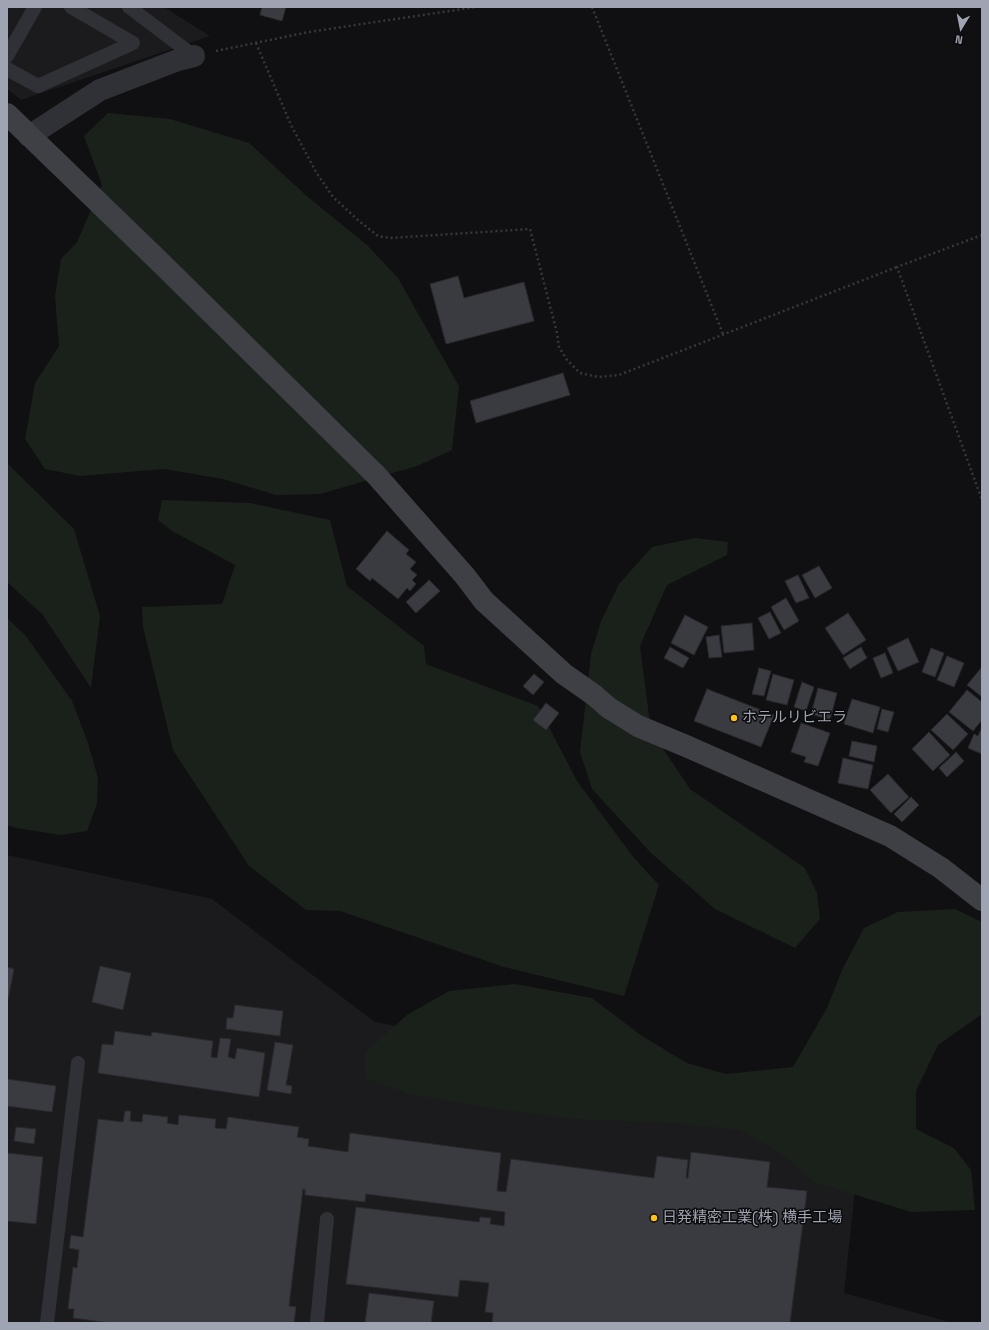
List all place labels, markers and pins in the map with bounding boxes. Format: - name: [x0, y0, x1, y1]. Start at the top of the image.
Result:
- place label: ホテルリビエラ: [742, 709, 847, 727]
- marker: ホテルリビエラ: [729, 713, 739, 723]
- place label: 日発精密工業(株) 横手工場: [662, 1209, 842, 1227]
- marker: 日発精密工業(株) 横手工場: [649, 1213, 659, 1223]

